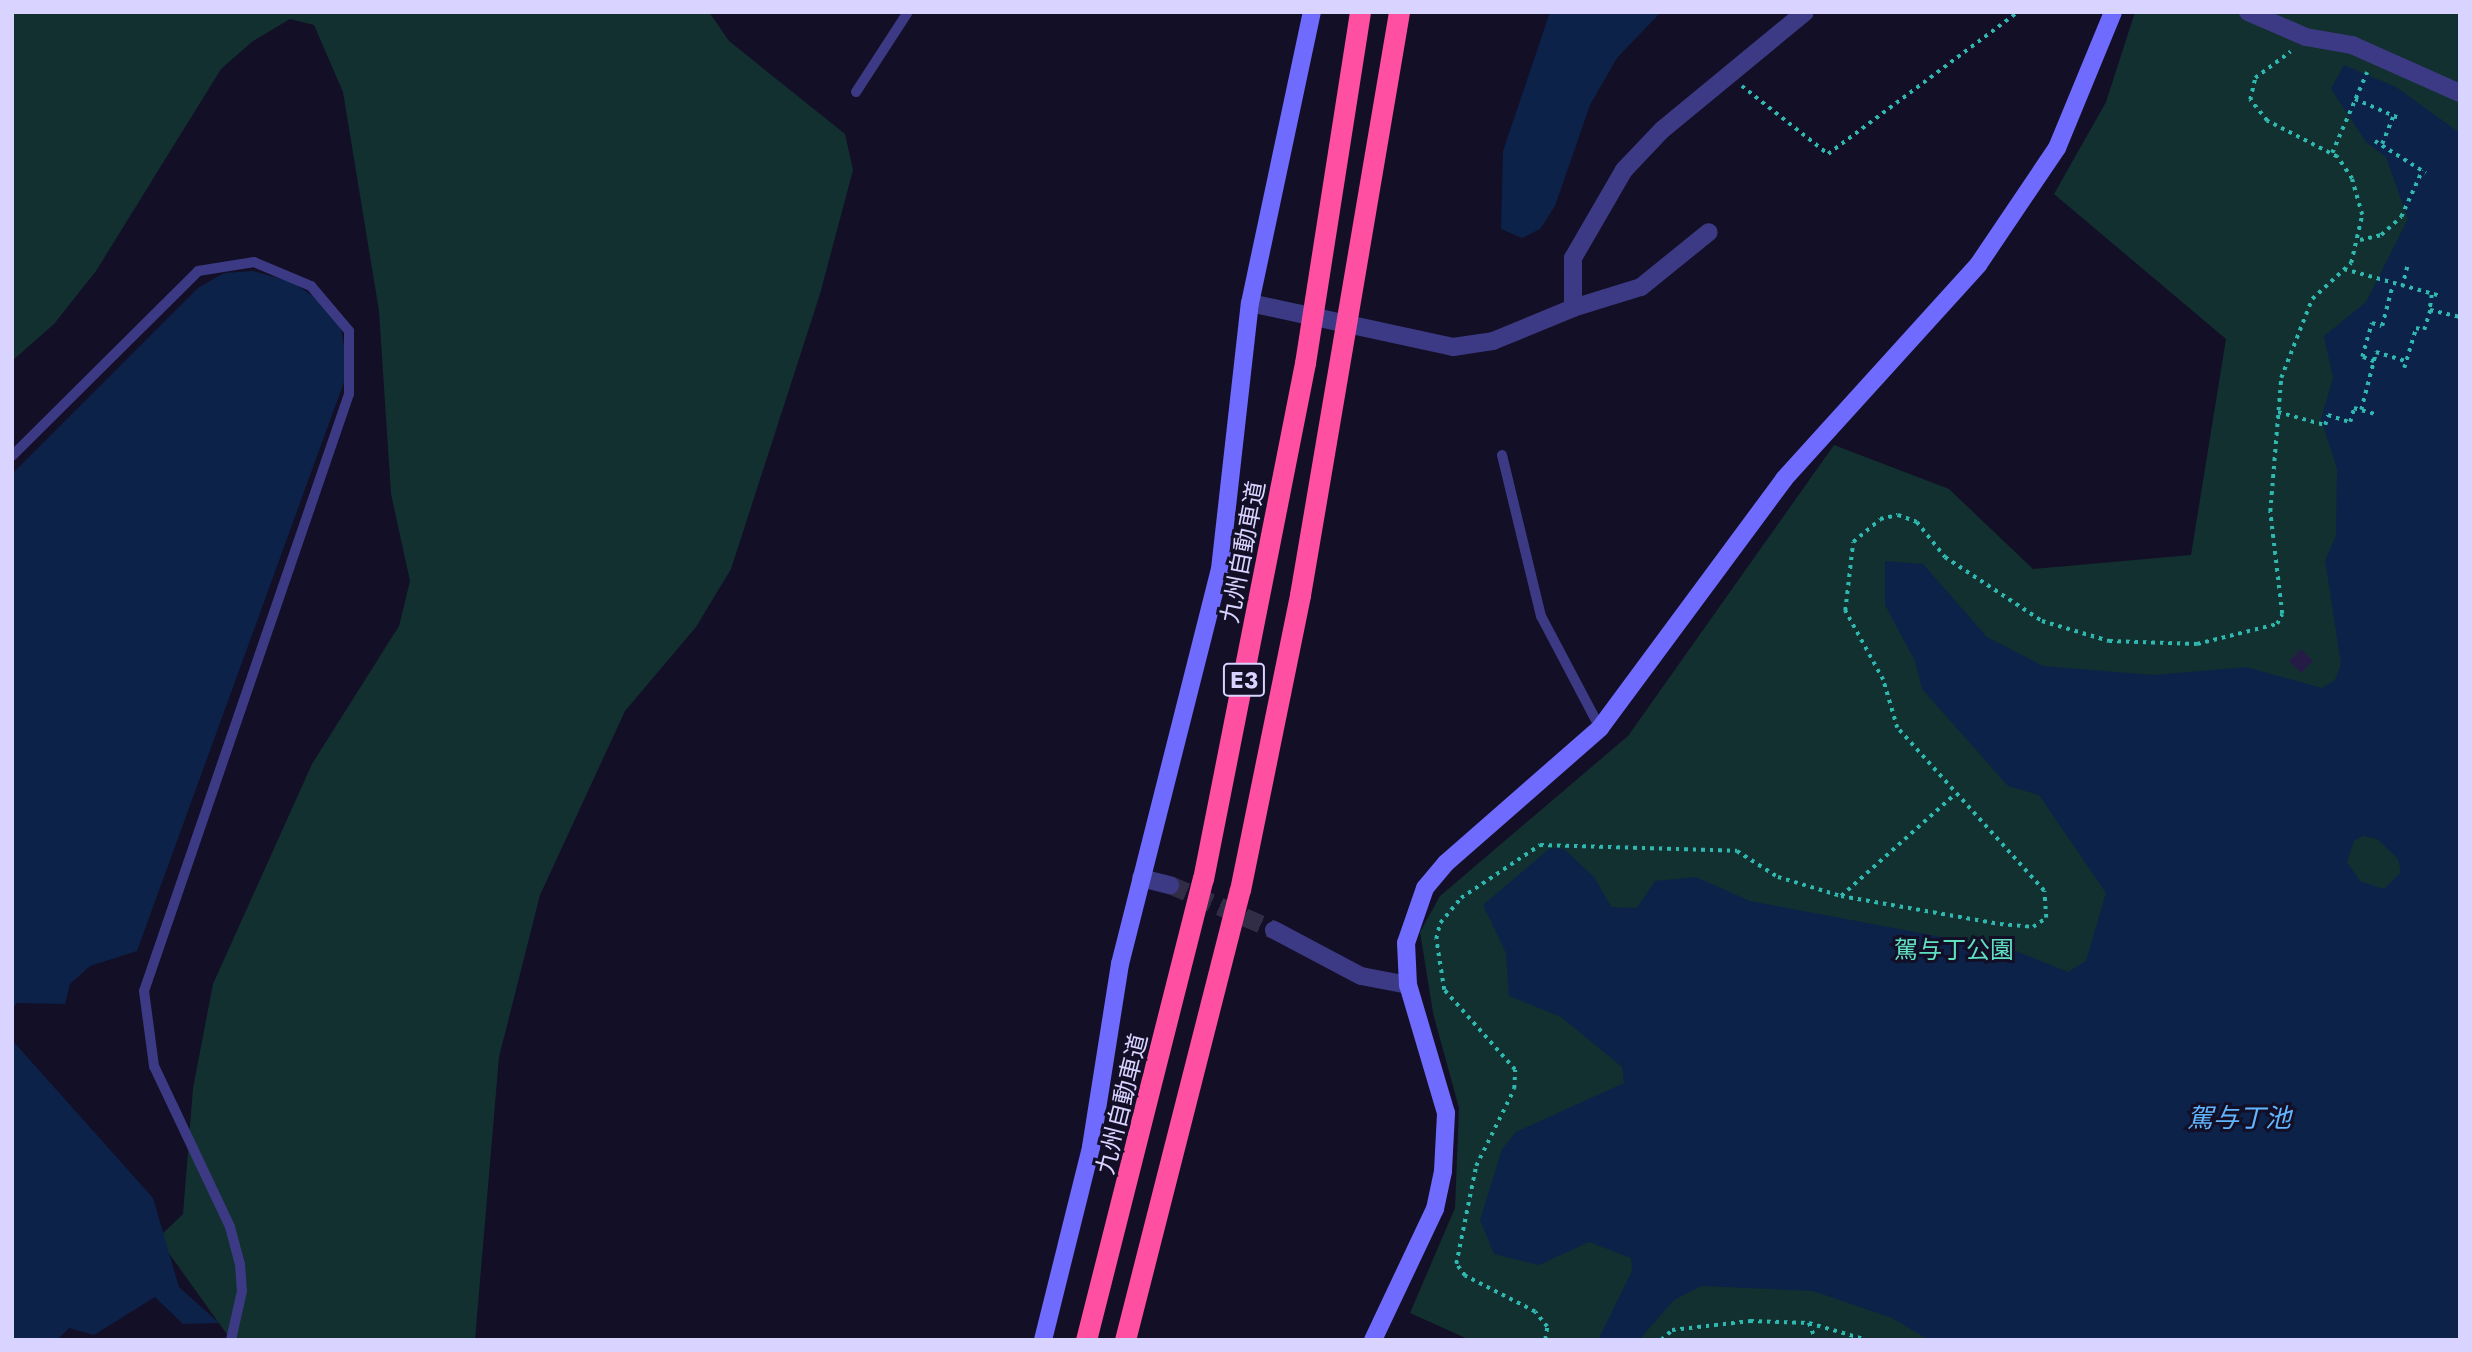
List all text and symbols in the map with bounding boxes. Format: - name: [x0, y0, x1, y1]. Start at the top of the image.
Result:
- street label: 九州自動車道: [1215, 479, 1271, 625]
- road number: E3: [1221, 660, 1267, 700]
- park label: 駕与丁公園: [1894, 936, 2014, 964]
- street label: 九州自動車道: [1091, 1031, 1153, 1177]
- water label: 駕与丁池: [2187, 1103, 2291, 1135]

